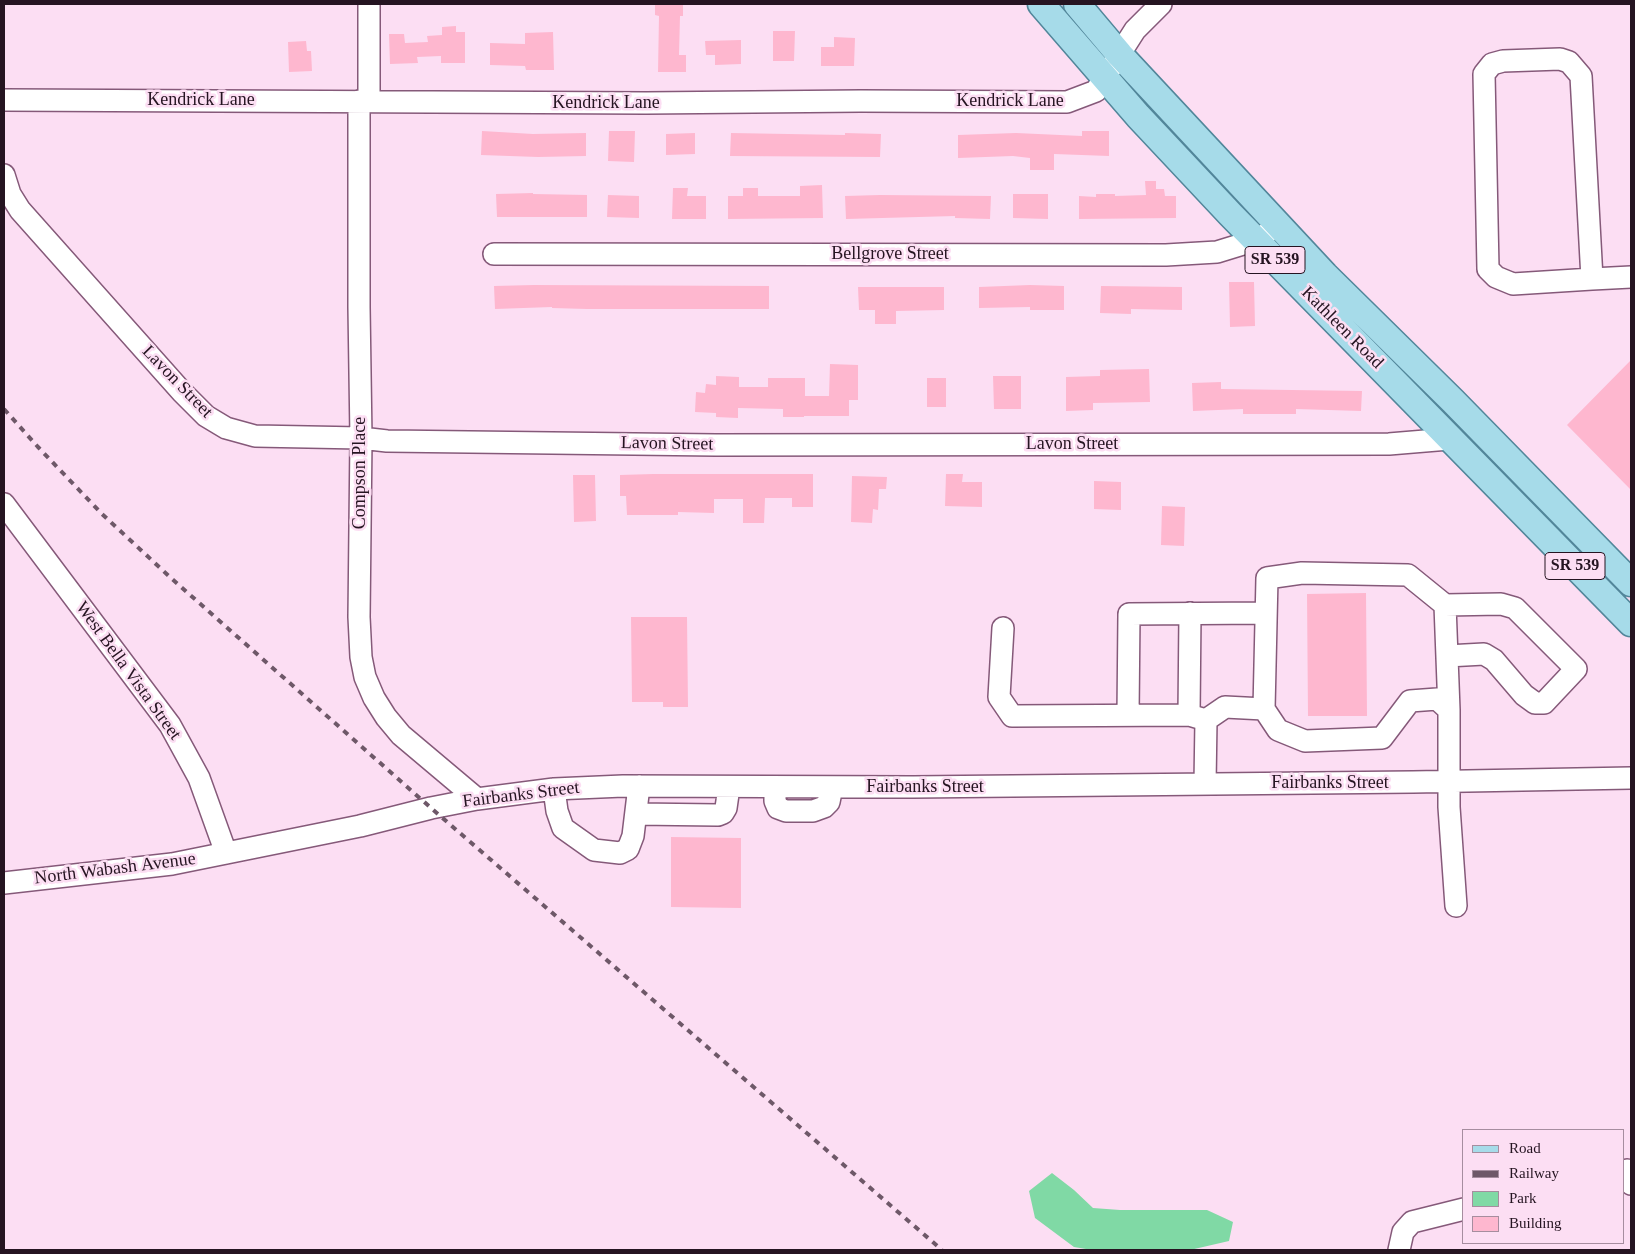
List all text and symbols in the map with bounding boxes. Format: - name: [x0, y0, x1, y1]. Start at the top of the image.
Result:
- street label: Kendrick Lane: [147, 89, 255, 111]
- street label: Kendrick Lane: [956, 90, 1064, 112]
- street label: Kendrick Lane: [552, 92, 660, 114]
- street label: Bellgrove Street: [831, 243, 949, 265]
- road number: SR 539: [1245, 246, 1305, 274]
- street label: Kathleen Road: [1296, 282, 1388, 374]
- street label: Lavon Street: [137, 341, 217, 423]
- street label: Compson Place: [349, 417, 371, 529]
- street label: Lavon Street: [621, 432, 713, 456]
- street label: Lavon Street: [1026, 433, 1118, 455]
- road number: SR 539: [1545, 552, 1605, 580]
- street label: West Bella Vista Street: [70, 598, 186, 744]
- street label: Fairbanks Street: [1271, 772, 1389, 794]
- street label: Fairbanks Street: [866, 776, 984, 798]
- street label: Fairbanks Street: [461, 777, 581, 813]
- street label: North Wabash Avenue: [33, 848, 197, 890]
- legend: [1462, 1129, 1625, 1244]
- text: Road: [1509, 1140, 1541, 1156]
- text: Railway: [1509, 1165, 1559, 1181]
- text: Park: [1509, 1190, 1537, 1206]
- text: Building: [1509, 1215, 1562, 1231]

